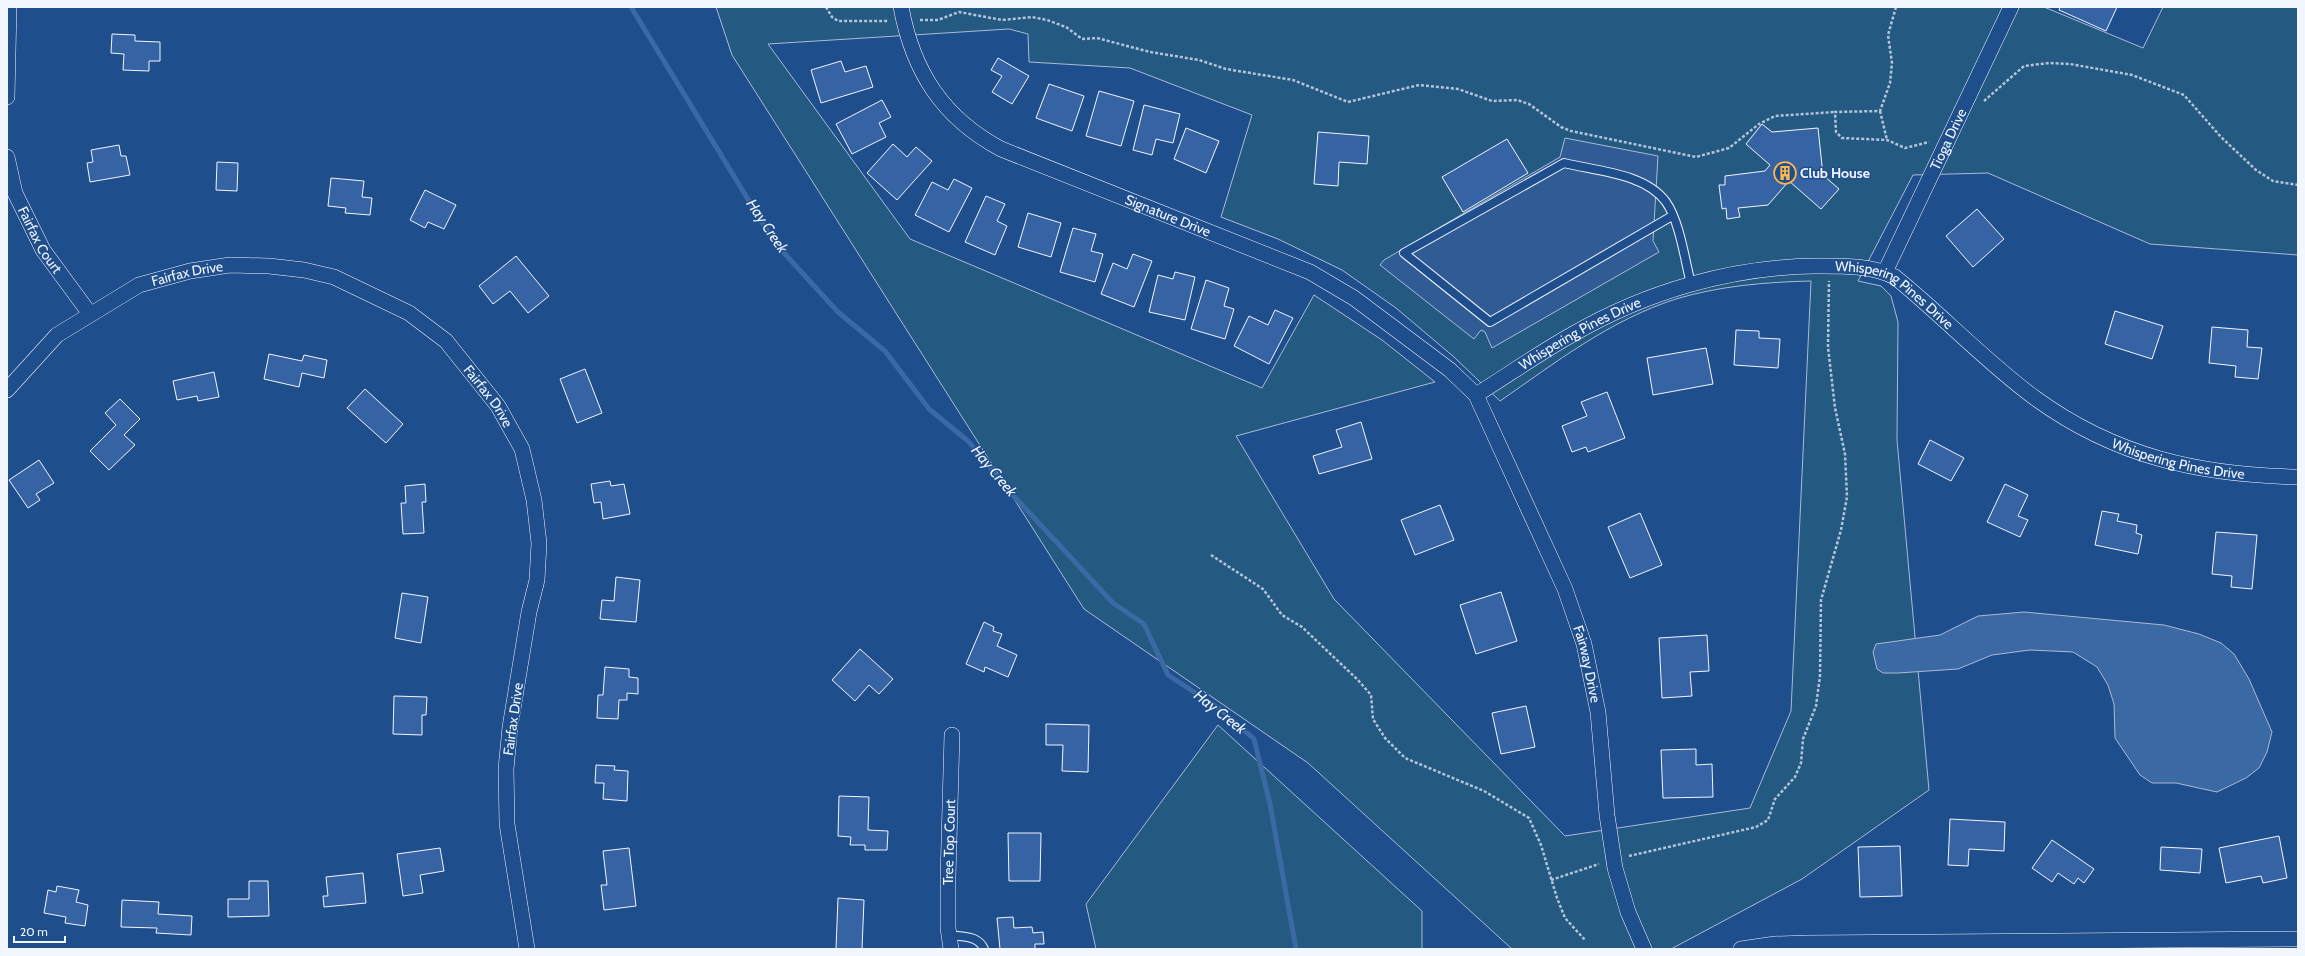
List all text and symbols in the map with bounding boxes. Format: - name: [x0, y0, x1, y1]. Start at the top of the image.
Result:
- street label: Tioga Drive: [1926, 105, 1970, 173]
- building icon: Club House: [1772, 160, 1798, 186]
- place label: Club House: [1800, 164, 1870, 182]
- street label: Signature Drive: [1123, 190, 1213, 241]
- water label: Hay Creek: [742, 196, 792, 257]
- street label: Fairfax Court: [14, 203, 66, 277]
- street label: Fairfax Drive: [149, 257, 224, 290]
- street label: Whispering Pines Drive: [1835, 257, 1957, 333]
- street label: Whispering Pines Drive: [1515, 293, 1643, 374]
- street label: Fairfax Drive: [460, 361, 517, 430]
- street label: Whispering Pines Drive: [2109, 434, 2245, 483]
- water label: Hay Creek: [967, 442, 1021, 501]
- street label: Fairway Drive: [1569, 623, 1605, 704]
- street label: Fairfax Drive: [499, 682, 527, 756]
- water label: Hay Creek: [1190, 686, 1250, 738]
- street label: Tree Top Court: [939, 799, 959, 885]
- scale bar: [14, 918, 65, 944]
- text: 20 m: [20, 924, 48, 939]

